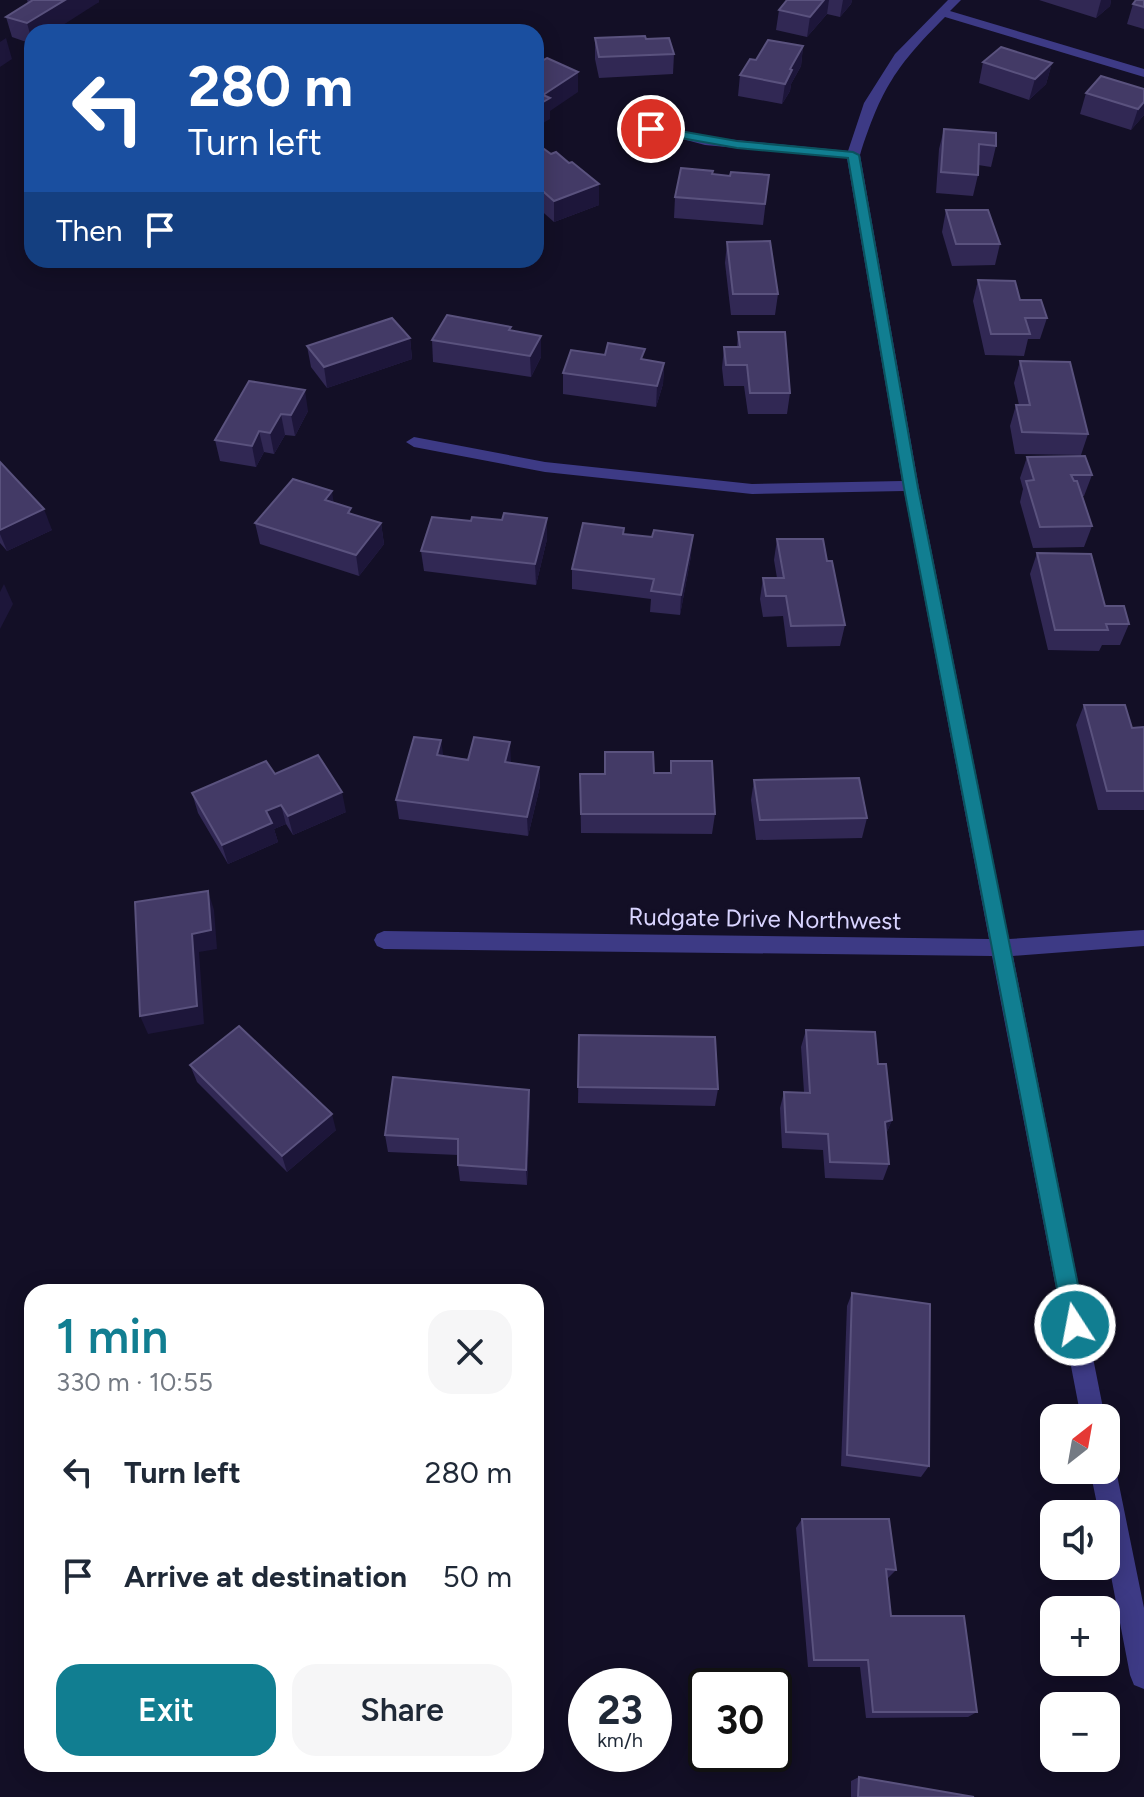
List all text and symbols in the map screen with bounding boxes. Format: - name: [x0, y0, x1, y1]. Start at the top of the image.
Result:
- text: 280 m: [188, 53, 353, 120]
- icon: left: [56, 56, 160, 160]
- pin: [617, 95, 685, 163]
- icon: arrive: [629, 107, 673, 151]
- text: Turn left: [188, 121, 322, 164]
- icon: arrive: [138, 208, 182, 252]
- text: Then: [56, 212, 122, 249]
- street label: Rudgate Drive Northwest: [628, 902, 902, 935]
- position arrow: [1033, 1283, 1117, 1367]
- text: 1 min: [56, 1307, 168, 1365]
- button: close: [428, 1310, 512, 1394]
- text: 330 m · 10:55: [56, 1366, 213, 1398]
- north arrow: [1040, 1404, 1120, 1484]
- map controls: [1040, 1404, 1120, 1772]
- icon: left: [56, 1450, 100, 1494]
- text: Turn left: [124, 1454, 241, 1491]
- text: 280 m: [425, 1454, 512, 1491]
- button: sound: [1040, 1500, 1120, 1580]
- icon: arrive: [56, 1554, 100, 1598]
- text: Arrive at destination: [124, 1558, 407, 1595]
- text: 50 m: [443, 1558, 512, 1595]
- button: +: [1040, 1596, 1120, 1676]
- button: Exit: [56, 1664, 276, 1756]
- button: Share: [292, 1664, 512, 1756]
- speed limit sign: 30: [688, 1668, 792, 1772]
- text: 23: [597, 1686, 643, 1734]
- button: −: [1040, 1692, 1120, 1772]
- text: km/h: [597, 1728, 643, 1752]

